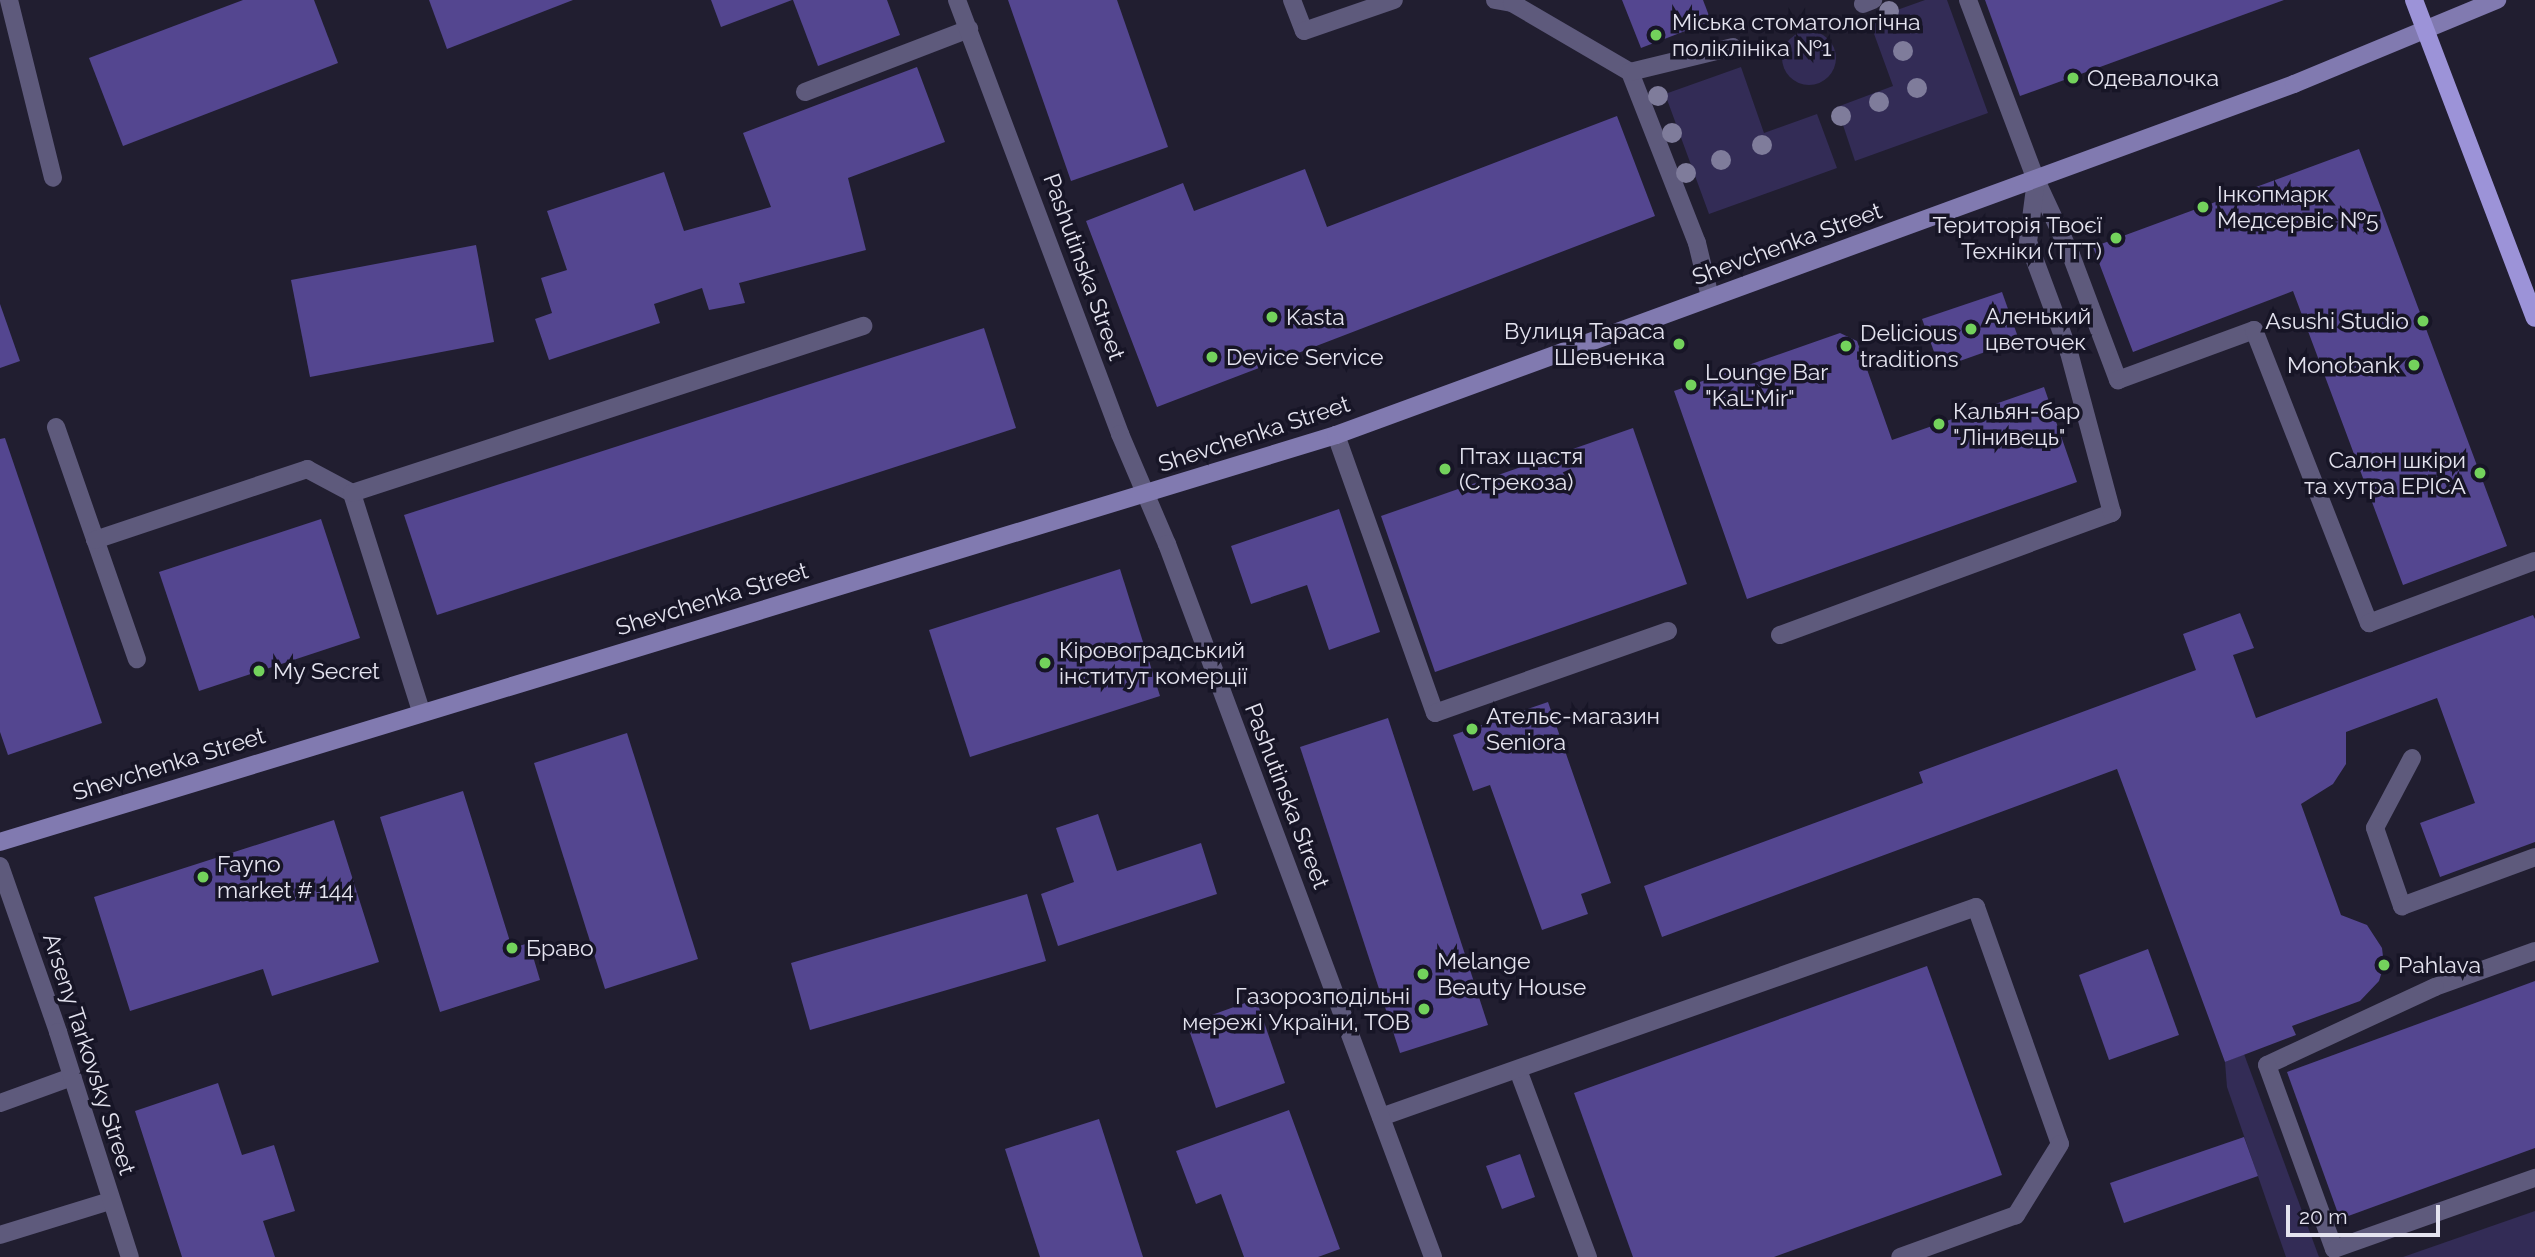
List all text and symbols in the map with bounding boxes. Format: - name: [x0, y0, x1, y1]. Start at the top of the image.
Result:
- place label: Міська стоматологічна поліклініка №1: [1672, 8, 1921, 62]
- marker: Міська стоматологічна поліклініка №1: [1646, 25, 1666, 45]
- place label: Одевалочка: [2087, 64, 2219, 92]
- marker: Одевалочка: [2065, 70, 2081, 86]
- street label: Pashutinska Street: [1037, 170, 1131, 364]
- place label: Інкопмарк Медсервіс №5: [2217, 180, 2379, 234]
- street label: Shevchenka Street: [1688, 197, 1886, 291]
- marker: Інкопмарк Медсервіс №5: [2195, 199, 2211, 215]
- place label: Територія Твоєї Техніки (ТТТ): [1932, 211, 2102, 265]
- marker: Територія Твоєї Техніки (ТТТ): [2108, 230, 2124, 246]
- place label: Аленький цветочек: [1985, 302, 2091, 356]
- place label: Kasta: [1286, 303, 1345, 331]
- place label: Asushi Studio: [2265, 307, 2409, 335]
- marker: Kasta: [1264, 309, 1280, 325]
- marker: Asushi Studio: [2415, 313, 2431, 329]
- place label: Вулиця Тараса Шевченка: [1503, 317, 1665, 371]
- place label: Delicious traditions: [1860, 319, 1959, 373]
- marker: Аленький цветочек: [1963, 321, 1979, 337]
- marker: Вулиця Тараса Шевченка: [1671, 336, 1687, 352]
- marker: Delicious traditions: [1838, 338, 1854, 354]
- place label: Device Service: [1226, 343, 1384, 371]
- marker: Device Service: [1204, 349, 1220, 365]
- place label: Monobank: [2287, 351, 2400, 379]
- marker: Monobank: [2406, 357, 2422, 373]
- place label: Lounge Bar "KaL'Mir": [1705, 358, 1828, 412]
- marker: Lounge Bar "KaL'Mir": [1683, 377, 1699, 393]
- street label: Shevchenka Street: [1155, 390, 1353, 478]
- place label: Кальян-бар "Лінивець": [1953, 397, 2080, 451]
- marker: Кальян-бар "Лінивець": [1931, 416, 1947, 432]
- place label: Птах щастя (Стрекоза): [1459, 442, 1583, 496]
- place label: Салон шкіри та хутра EPICA: [2304, 446, 2466, 500]
- marker: Птах щастя (Стрекоза): [1437, 461, 1453, 477]
- marker: Салон шкіри та хутра EPICA: [2472, 465, 2488, 481]
- street label: Shevchenka Street: [613, 557, 811, 641]
- place label: Кіровоградський інститут комерції: [1059, 636, 1247, 690]
- marker: Кіровоградський інститут комерції: [1037, 655, 1053, 671]
- place label: My Secret: [273, 657, 380, 685]
- marker: My Secret: [251, 663, 267, 679]
- street label: Pashutinska Street: [1239, 699, 1335, 893]
- place label: Ательє-магазин Seniora: [1486, 702, 1660, 756]
- marker: Ательє-магазин Seniora: [1464, 721, 1480, 737]
- street label: Shevchenka Street: [70, 722, 268, 806]
- place label: Fayno market # 144: [217, 850, 354, 904]
- marker: Fayno market # 144: [195, 869, 211, 885]
- street label: Arseny Tarkovsky Street: [37, 929, 141, 1179]
- place label: Браво: [526, 934, 594, 962]
- marker: Браво: [504, 940, 520, 956]
- place label: Melange Beauty House: [1437, 947, 1587, 1001]
- place label: Pahlava: [2398, 951, 2481, 979]
- marker: Pahlava: [2376, 957, 2392, 973]
- marker: Melange Beauty House: [1415, 966, 1431, 982]
- place label: Газорозподільні мережі України, ТОВ: [1182, 982, 1410, 1036]
- marker: Газорозподільні мережі України, ТОВ: [1416, 1001, 1432, 1017]
- scale bar: [2290, 1190, 2444, 1234]
- text: 20 m: [2299, 1204, 2347, 1229]

